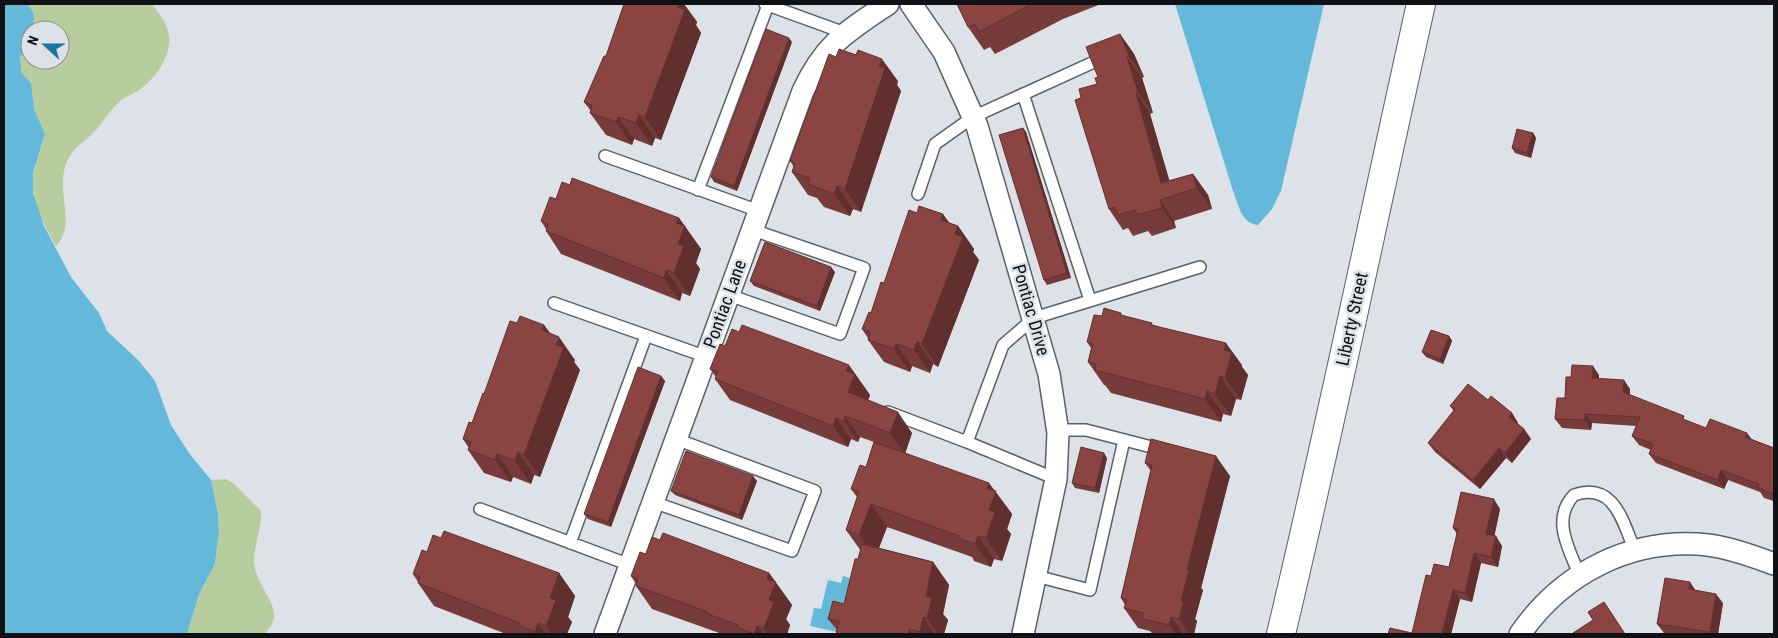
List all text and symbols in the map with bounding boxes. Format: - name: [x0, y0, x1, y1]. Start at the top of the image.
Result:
- north arrow: [20, 20, 70, 70]
- text: N: [24, 33, 42, 47]
- street label: Pontiac Lane: [699, 257, 750, 351]
- street label: Pontiac Drive: [1008, 262, 1055, 358]
- street label: Liberty Street: [1331, 270, 1372, 368]

